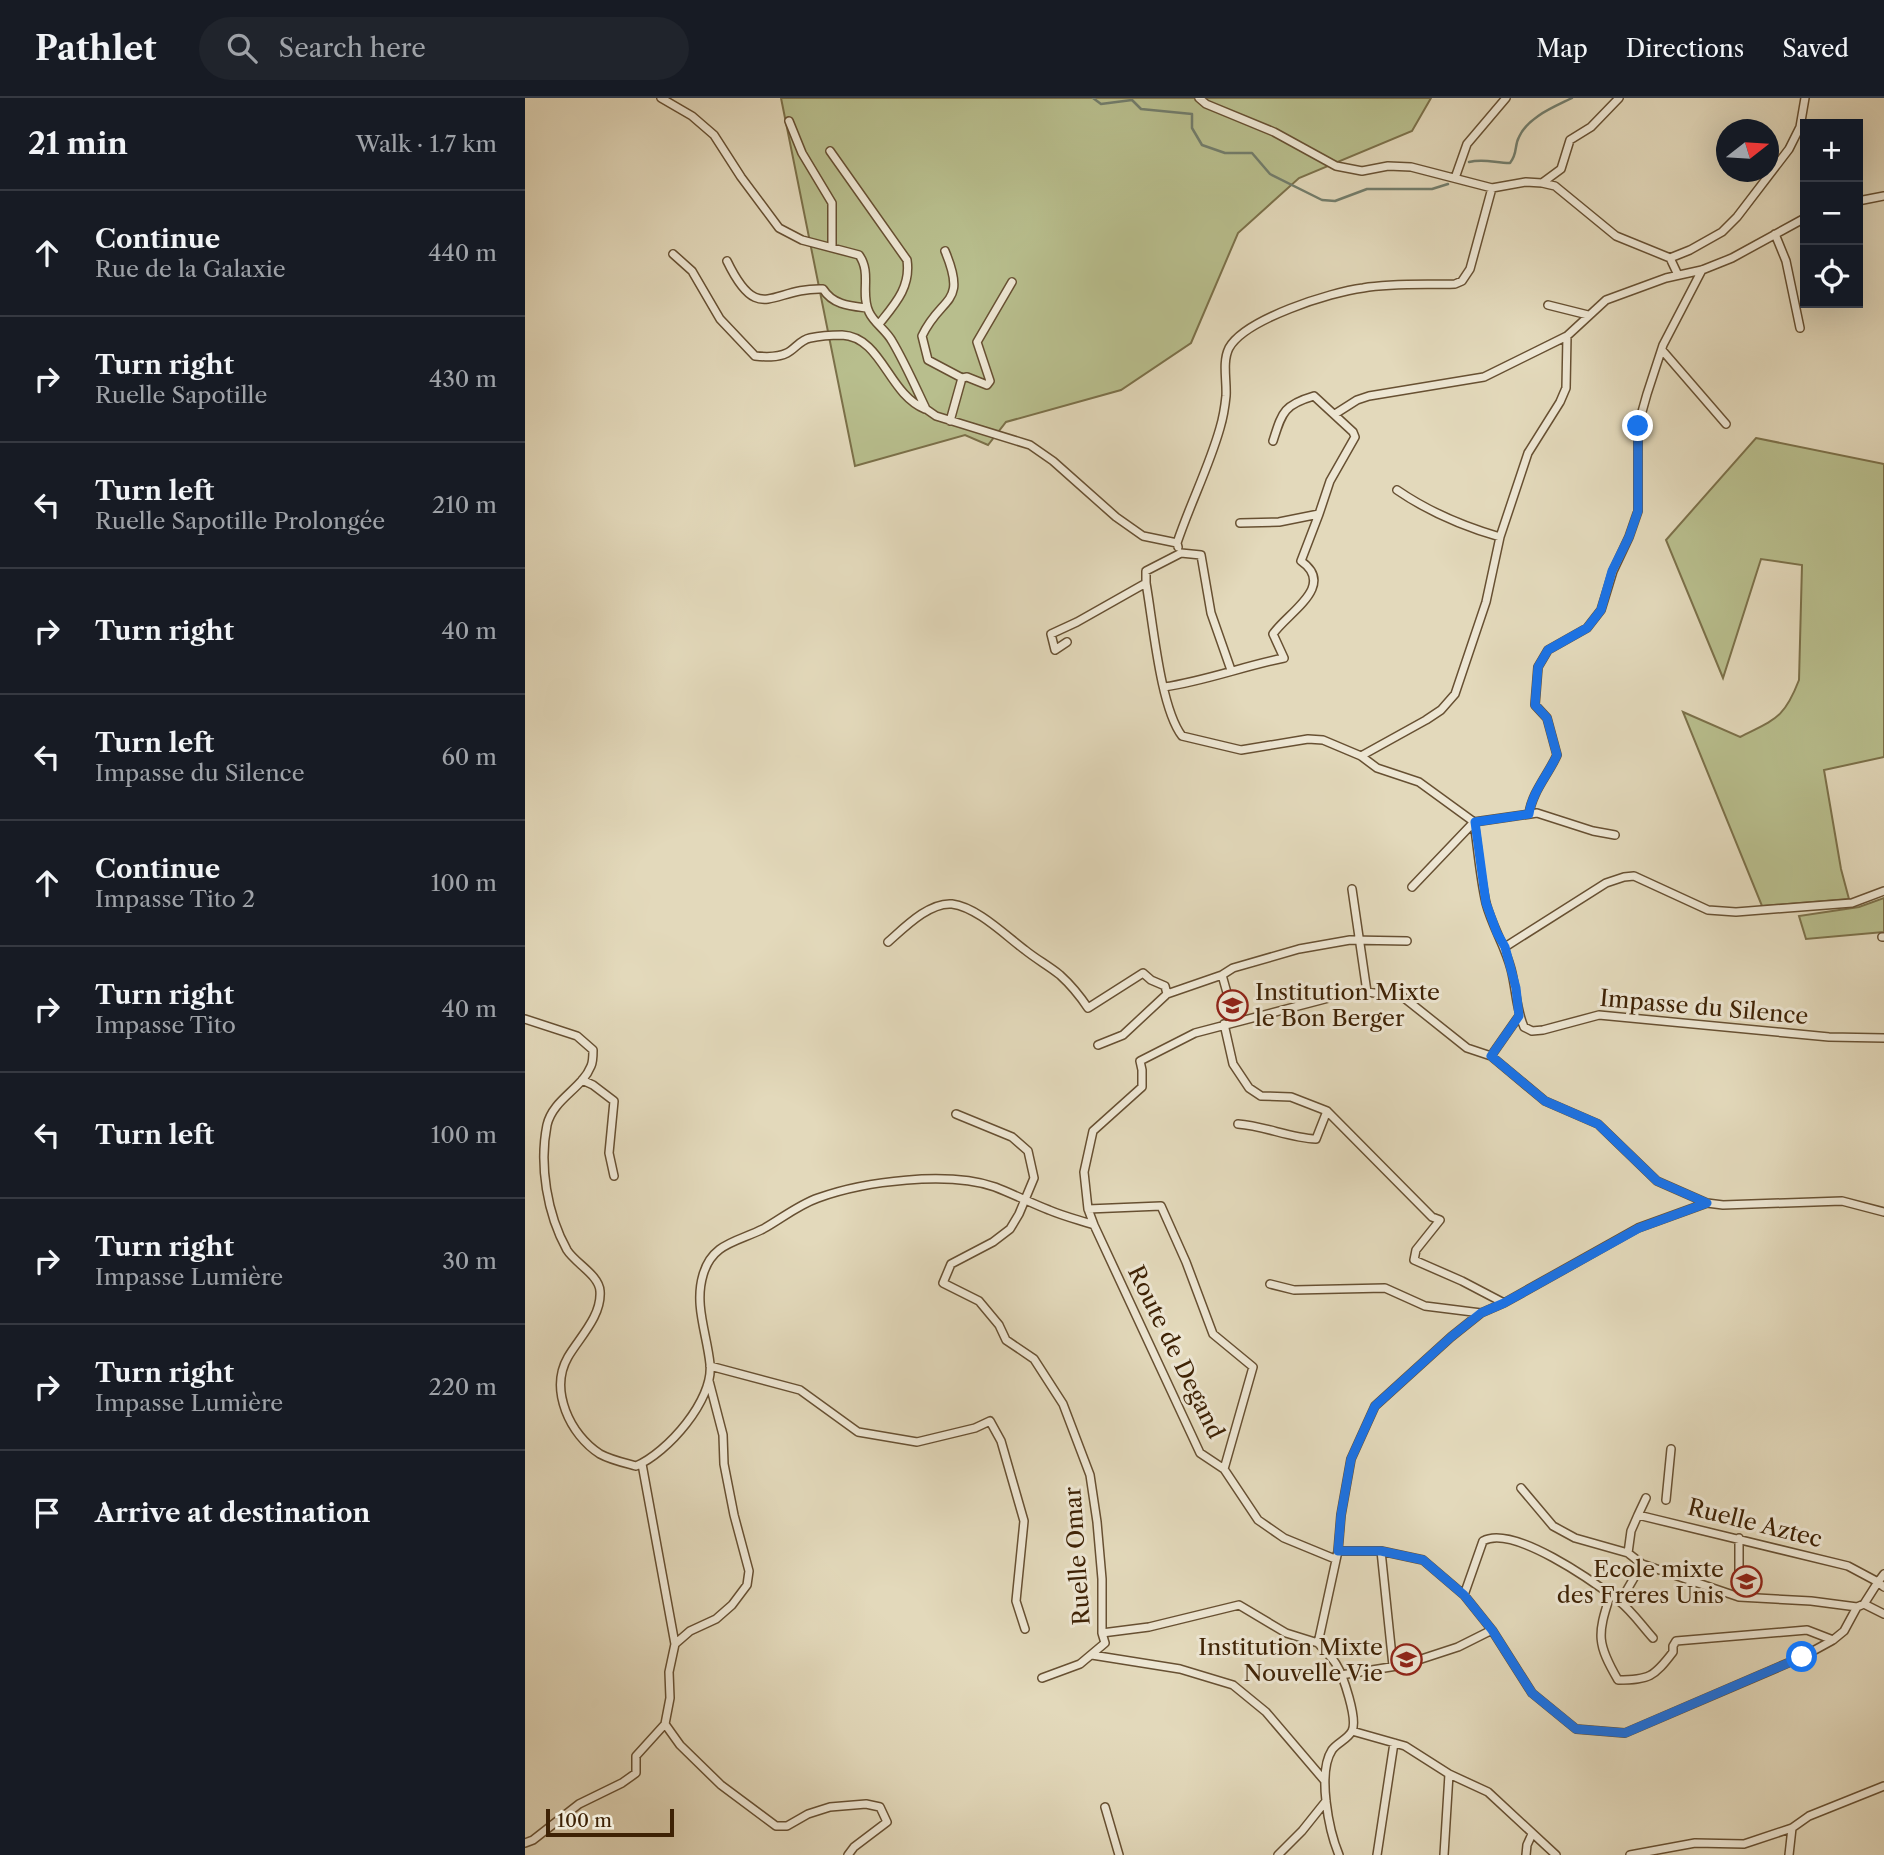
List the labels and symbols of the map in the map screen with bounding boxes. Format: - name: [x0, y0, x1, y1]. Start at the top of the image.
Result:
- north arrow: [1716, 119, 1779, 182]
- route end: [1622, 410, 1653, 441]
- place label: Institution Mixte le Bon Berger: [1255, 978, 1440, 1032]
- street label: Impasse du Silence: [1598, 984, 1810, 1030]
- school or university icon: Institution Mixte le Bon Berger: [1215, 988, 1249, 1022]
- street label: Route de Degand: [1122, 1261, 1230, 1443]
- street label: Ruelle Omar: [1058, 1485, 1096, 1626]
- street label: Ruelle Aztec: [1685, 1493, 1825, 1553]
- place label: Ecole mixte des Freres Unis: [1557, 1555, 1724, 1609]
- school or university icon: Ecole mixte des Freres Unis: [1730, 1565, 1764, 1599]
- place label: Institution Mixte Nouvelle Vie: [1198, 1633, 1383, 1687]
- route start: [1786, 1641, 1817, 1672]
- school or university icon: Institution Mixte Nouvelle Vie: [1389, 1643, 1423, 1677]
- scale bar: [546, 1806, 674, 1838]

